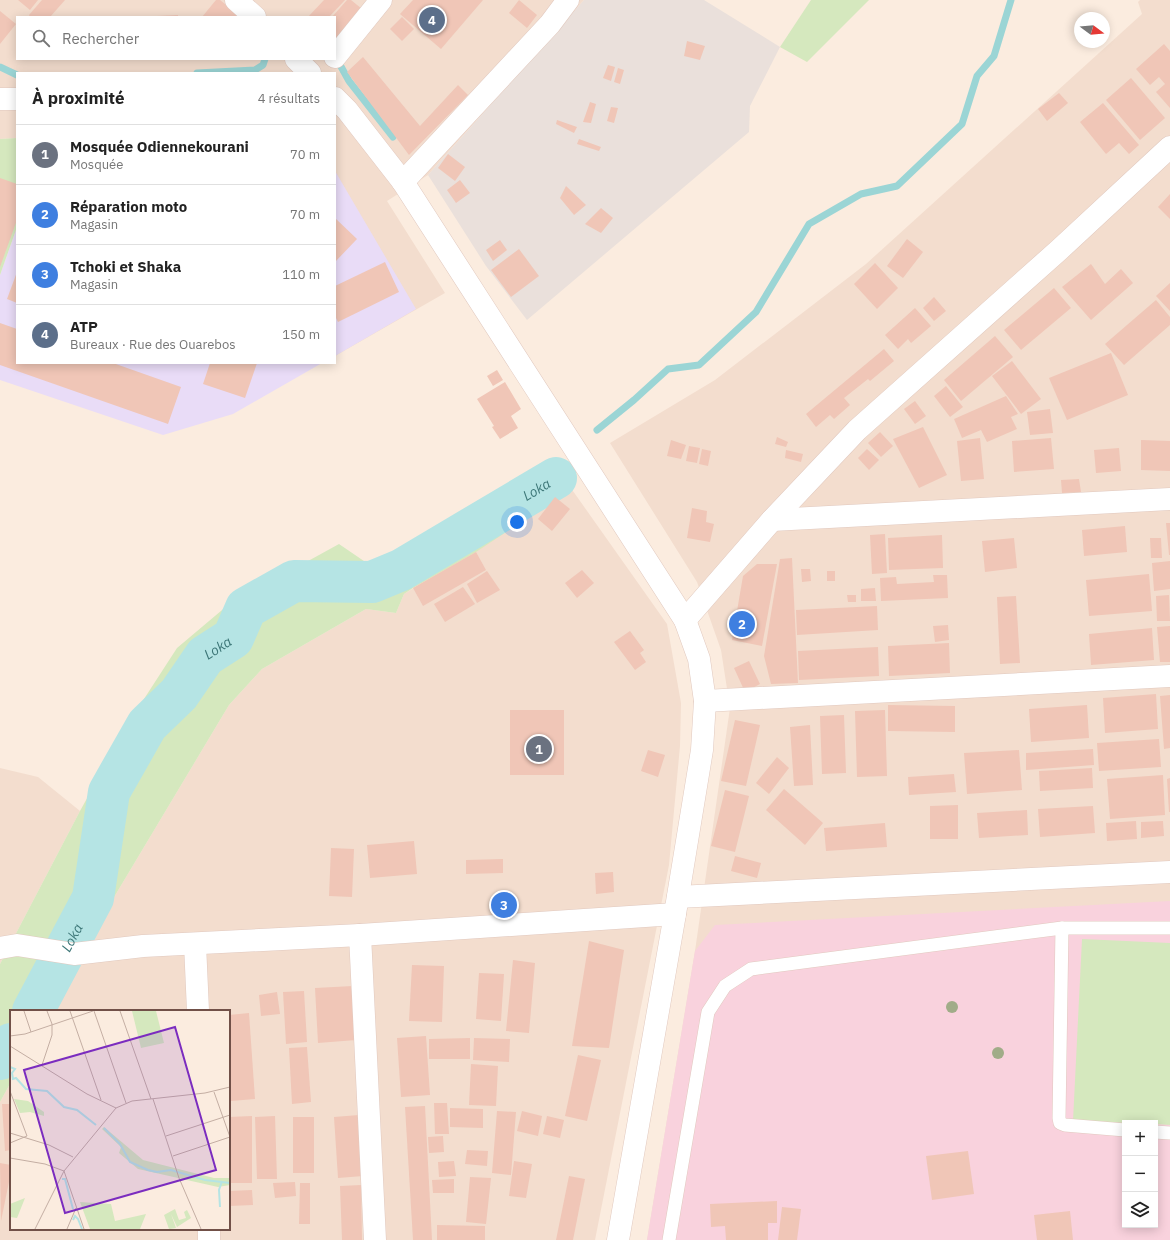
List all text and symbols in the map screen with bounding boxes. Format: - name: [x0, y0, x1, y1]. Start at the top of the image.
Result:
- pin: 4: [419, 5, 445, 35]
- north arrow: [1074, 12, 1110, 48]
- search box: [16, 16, 336, 60]
- icon: search: [30, 27, 52, 49]
- text: Rechercher: [62, 29, 139, 48]
- text: À proximité: [32, 87, 125, 109]
- text: 4 résultats: [258, 90, 320, 107]
- text: Mosquée Odiennekourani: [70, 137, 249, 156]
- text: 1: [41, 146, 49, 163]
- text: 70 m: [290, 146, 320, 163]
- text: Mosquée: [70, 156, 123, 173]
- text: Réparation moto: [70, 197, 187, 216]
- text: 2: [41, 206, 49, 223]
- text: 70 m: [290, 206, 320, 223]
- text: Magasin: [70, 216, 118, 233]
- text: Tchoki et Shaka: [70, 257, 181, 276]
- text: 3: [41, 266, 49, 283]
- text: 110 m: [282, 266, 320, 283]
- text: Magasin: [70, 276, 118, 293]
- text: ATP: [70, 317, 98, 336]
- text: 4: [41, 326, 49, 343]
- text: 150 m: [282, 326, 320, 343]
- text: Bureaux · Rue des Ouarebos: [70, 336, 236, 353]
- water label: Loka: [519, 474, 554, 505]
- your location: [507, 512, 527, 532]
- pin: 2: [729, 609, 755, 639]
- water label: Loka: [201, 632, 235, 663]
- pin: 1: [526, 734, 552, 764]
- pin: 3: [491, 890, 517, 920]
- water label: Loka: [57, 920, 87, 955]
- inset map: [10, 1010, 230, 1230]
- map controls: [1122, 1120, 1158, 1228]
- button: +: [1122, 1120, 1158, 1156]
- button: −: [1122, 1156, 1158, 1192]
- button: layers: [1122, 1192, 1158, 1228]

